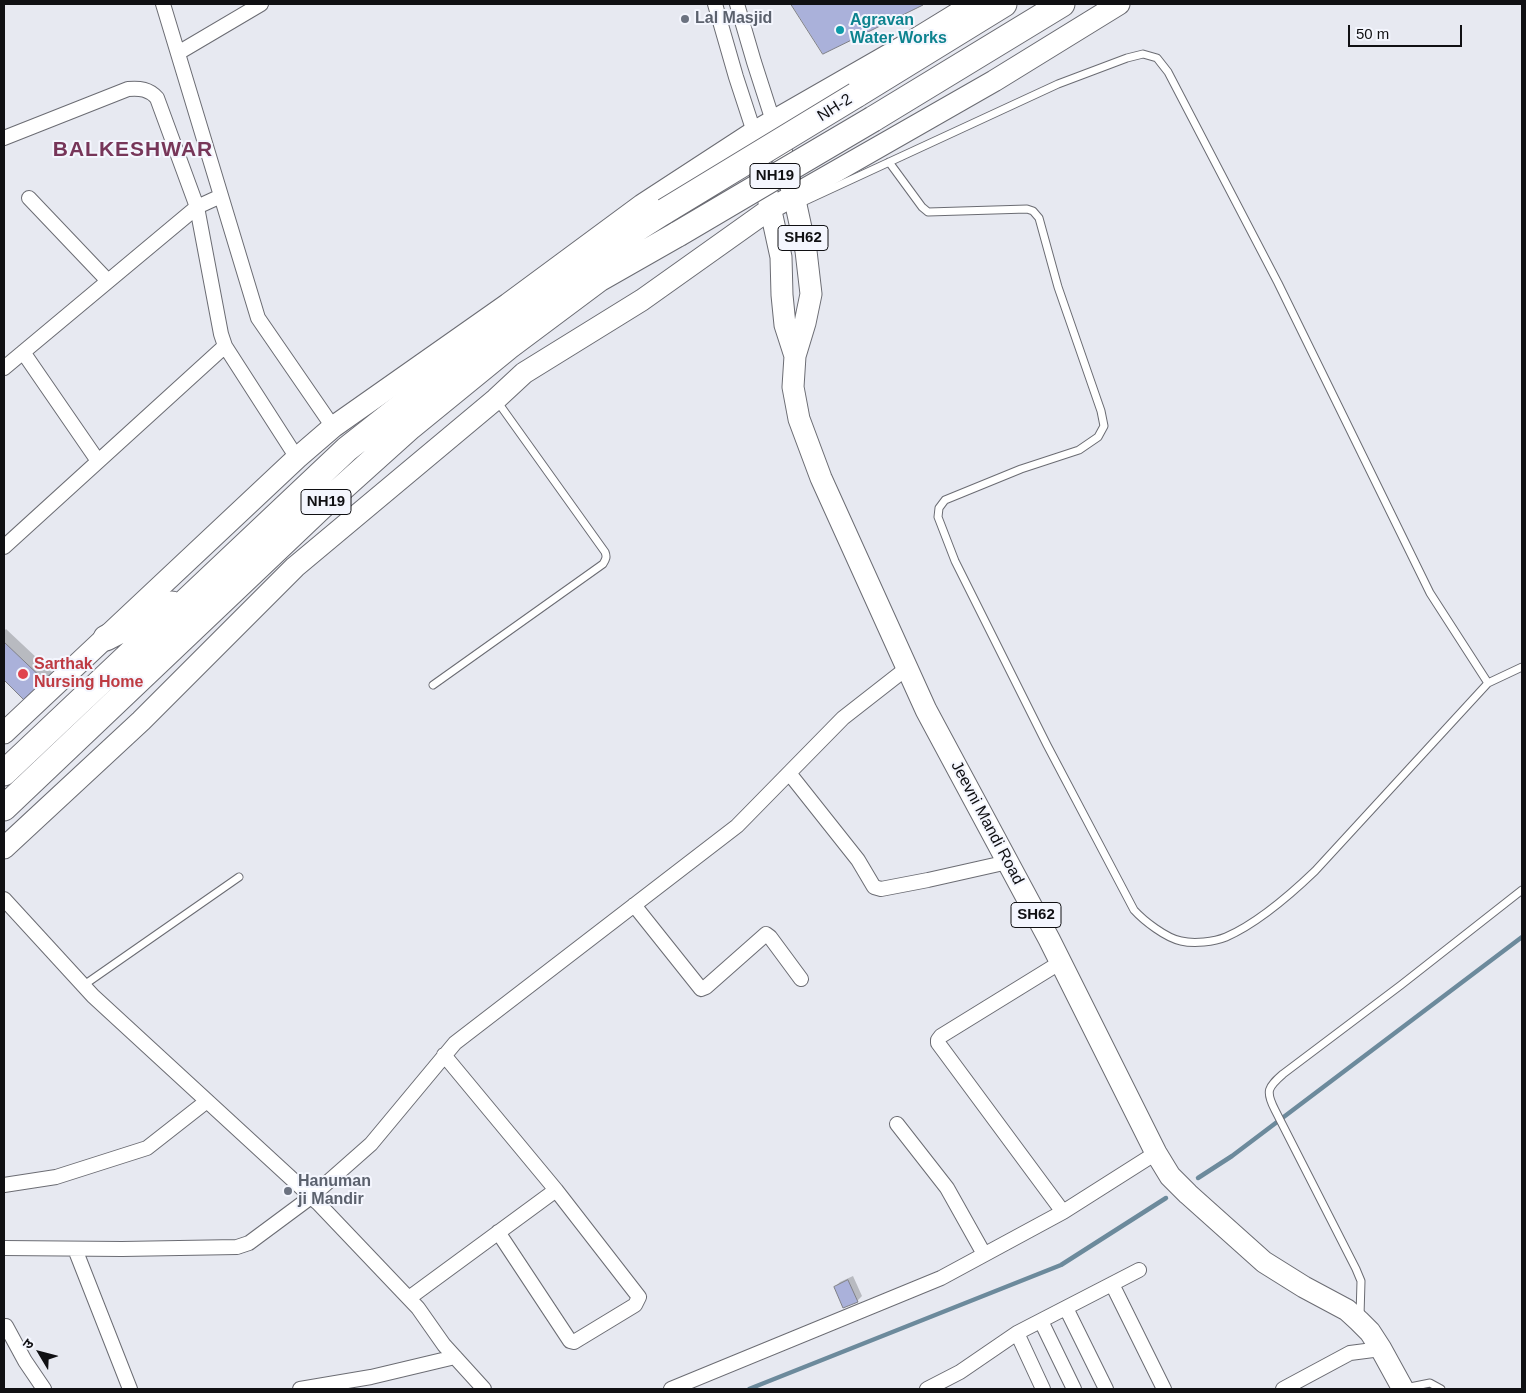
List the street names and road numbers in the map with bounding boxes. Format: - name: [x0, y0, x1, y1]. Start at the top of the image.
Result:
- street label: NH-2: [814, 90, 856, 126]
- road number: NH19: [750, 164, 800, 188]
- road number: SH62: [778, 226, 828, 250]
- road number: NH19: [301, 490, 351, 514]
- street label: Jeevni Mandi Road: [946, 758, 1028, 888]
- road number: SH62: [1011, 902, 1061, 928]

